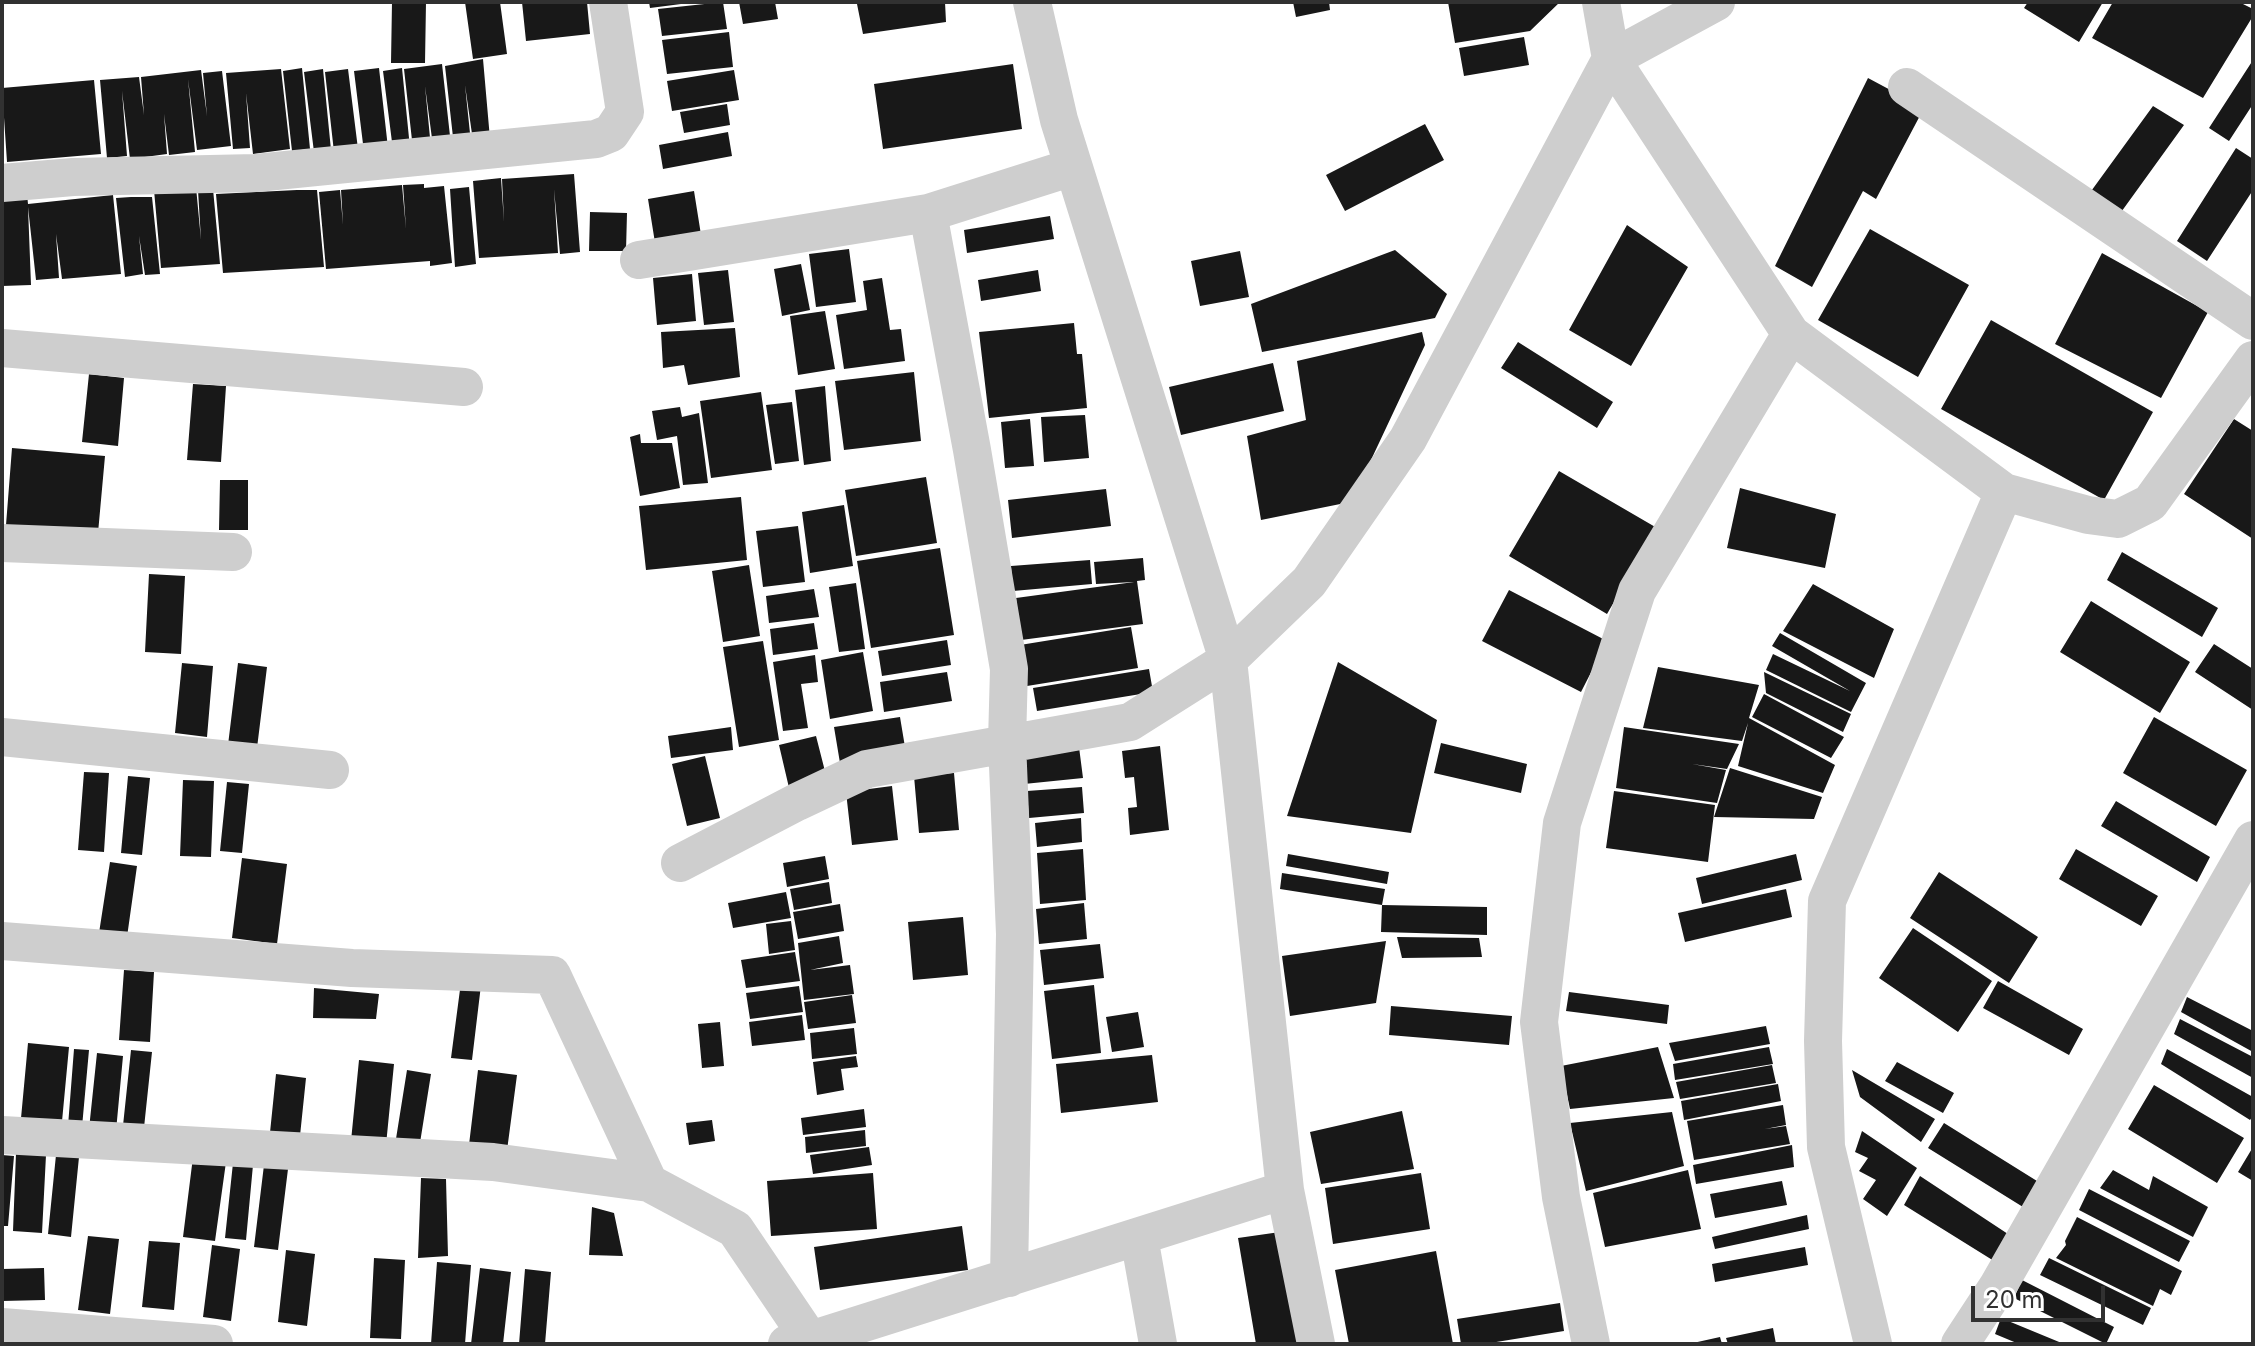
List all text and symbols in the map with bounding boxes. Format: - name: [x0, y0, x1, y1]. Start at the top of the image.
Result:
- scale bar: [1975, 1270, 2109, 1320]
- text: 20 m: [1985, 1285, 2043, 1314]

